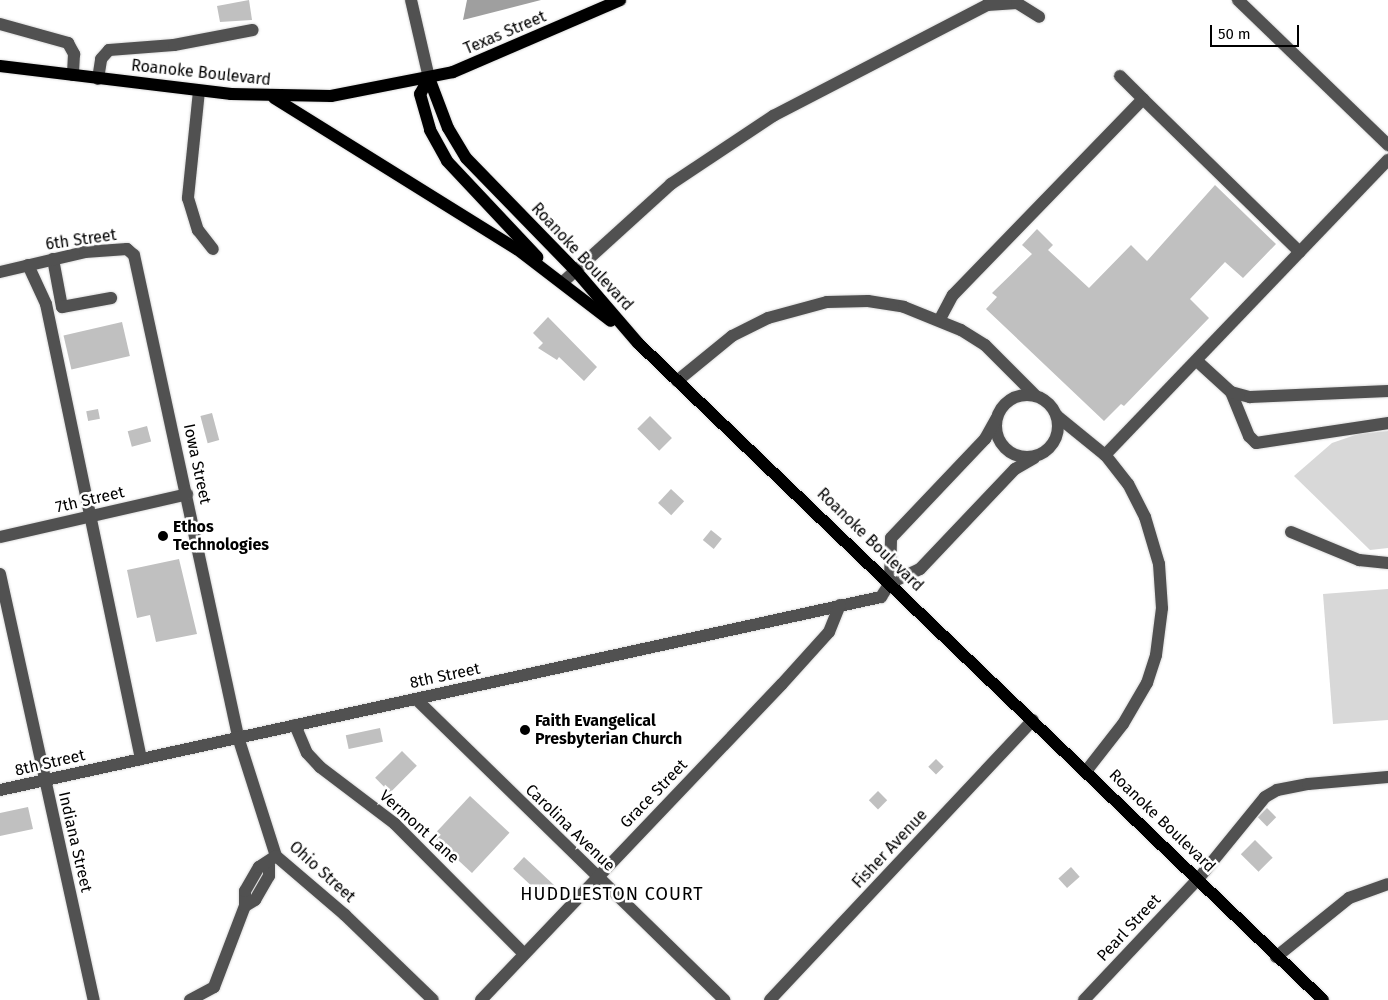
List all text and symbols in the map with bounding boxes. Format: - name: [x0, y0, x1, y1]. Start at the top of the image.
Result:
- street label: Texas Street: [461, 7, 549, 59]
- scale bar: [1213, 15, 1302, 47]
- text: 50 m: [1218, 25, 1251, 43]
- street label: Roanoke Boulevard: [130, 56, 272, 90]
- street label: Roanoke Boulevard: [527, 199, 637, 315]
- street label: 6th Street: [44, 226, 118, 254]
- street label: Iowa Street: [179, 422, 215, 506]
- street label: 7th Street: [54, 483, 126, 517]
- street label: Roanoke Boulevard: [813, 484, 927, 596]
- place label: Ethos Technologies: [173, 517, 269, 555]
- marker: Ethos Technologies: [157, 530, 169, 542]
- street label: 8th Street: [408, 659, 482, 693]
- place label: Faith Evangelical Presbyterian Church: [535, 711, 682, 749]
- marker: Faith Evangelical Presbyterian Church: [519, 724, 531, 736]
- street label: 8th Street: [13, 746, 87, 780]
- street label: Grace Street: [616, 756, 692, 832]
- street label: Roanoke Boulevard: [1105, 765, 1219, 877]
- street label: Carolina Avenue: [521, 780, 619, 876]
- street label: Vermont Lane: [375, 786, 463, 868]
- street label: Indiana Street: [54, 790, 96, 894]
- street label: Fisher Avenue: [849, 806, 931, 892]
- street label: Ohio Street: [285, 837, 359, 907]
- district label: HUDDLESTON COURT: [518, 883, 706, 905]
- street label: Pearl Street: [1093, 891, 1165, 965]

